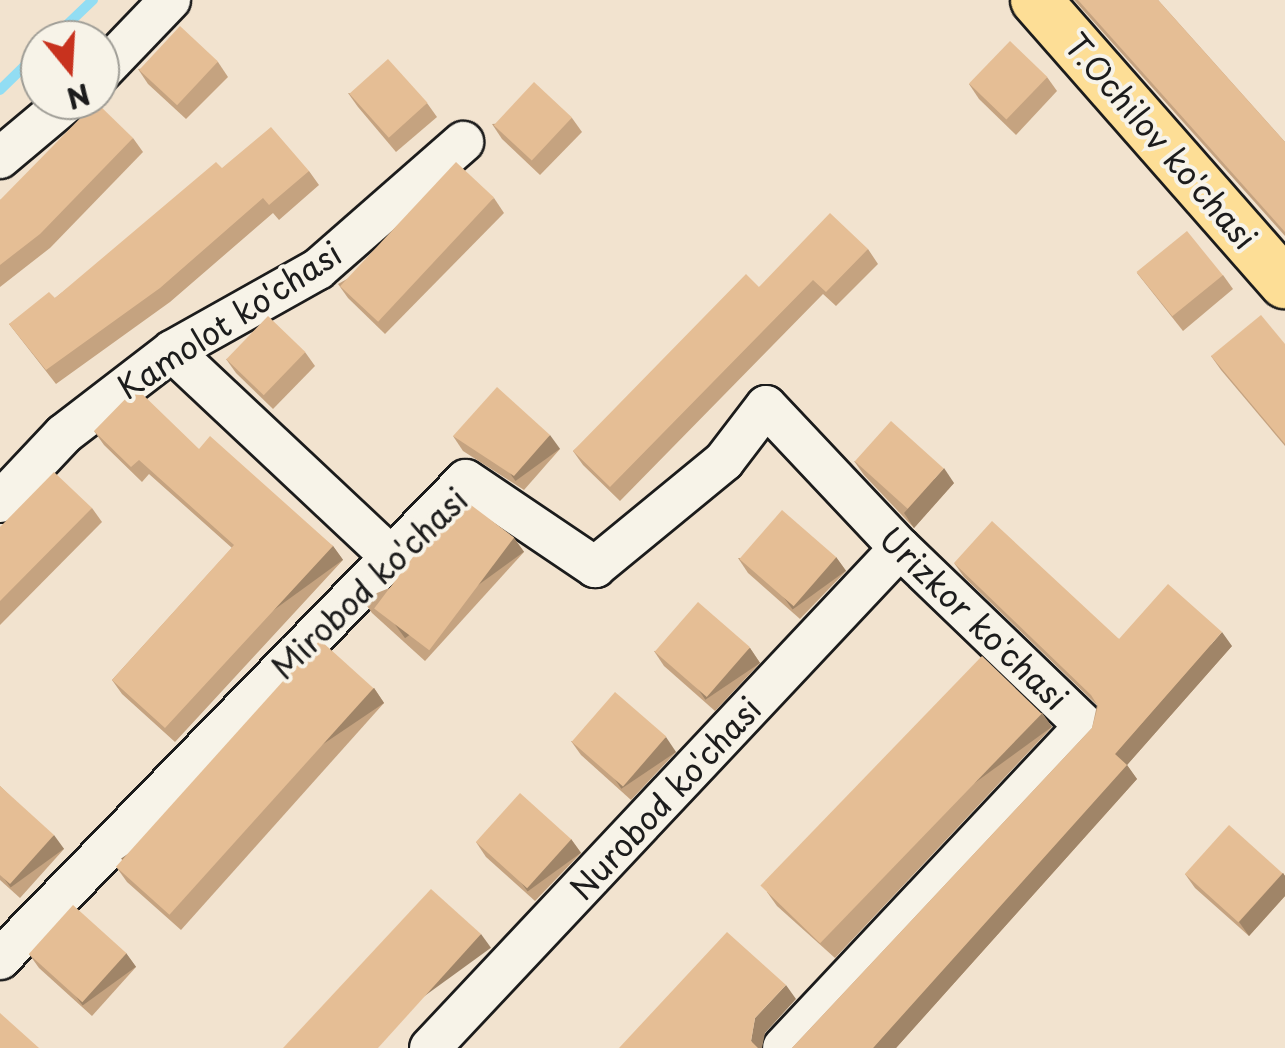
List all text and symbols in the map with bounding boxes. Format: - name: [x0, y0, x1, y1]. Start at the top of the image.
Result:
- north arrow: [20, 20, 120, 120]
- street label: T.Ochilov ko'chasi: [1057, 26, 1265, 256]
- text: N: [62, 73, 96, 121]
- street label: Kamolot ko'chasi: [110, 233, 348, 407]
- street label: Mirobod ko'chasi: [263, 480, 475, 686]
- street label: Urizkor ko'chasi: [872, 518, 1076, 718]
- street label: Nurobod ko'chasi: [562, 689, 768, 907]

